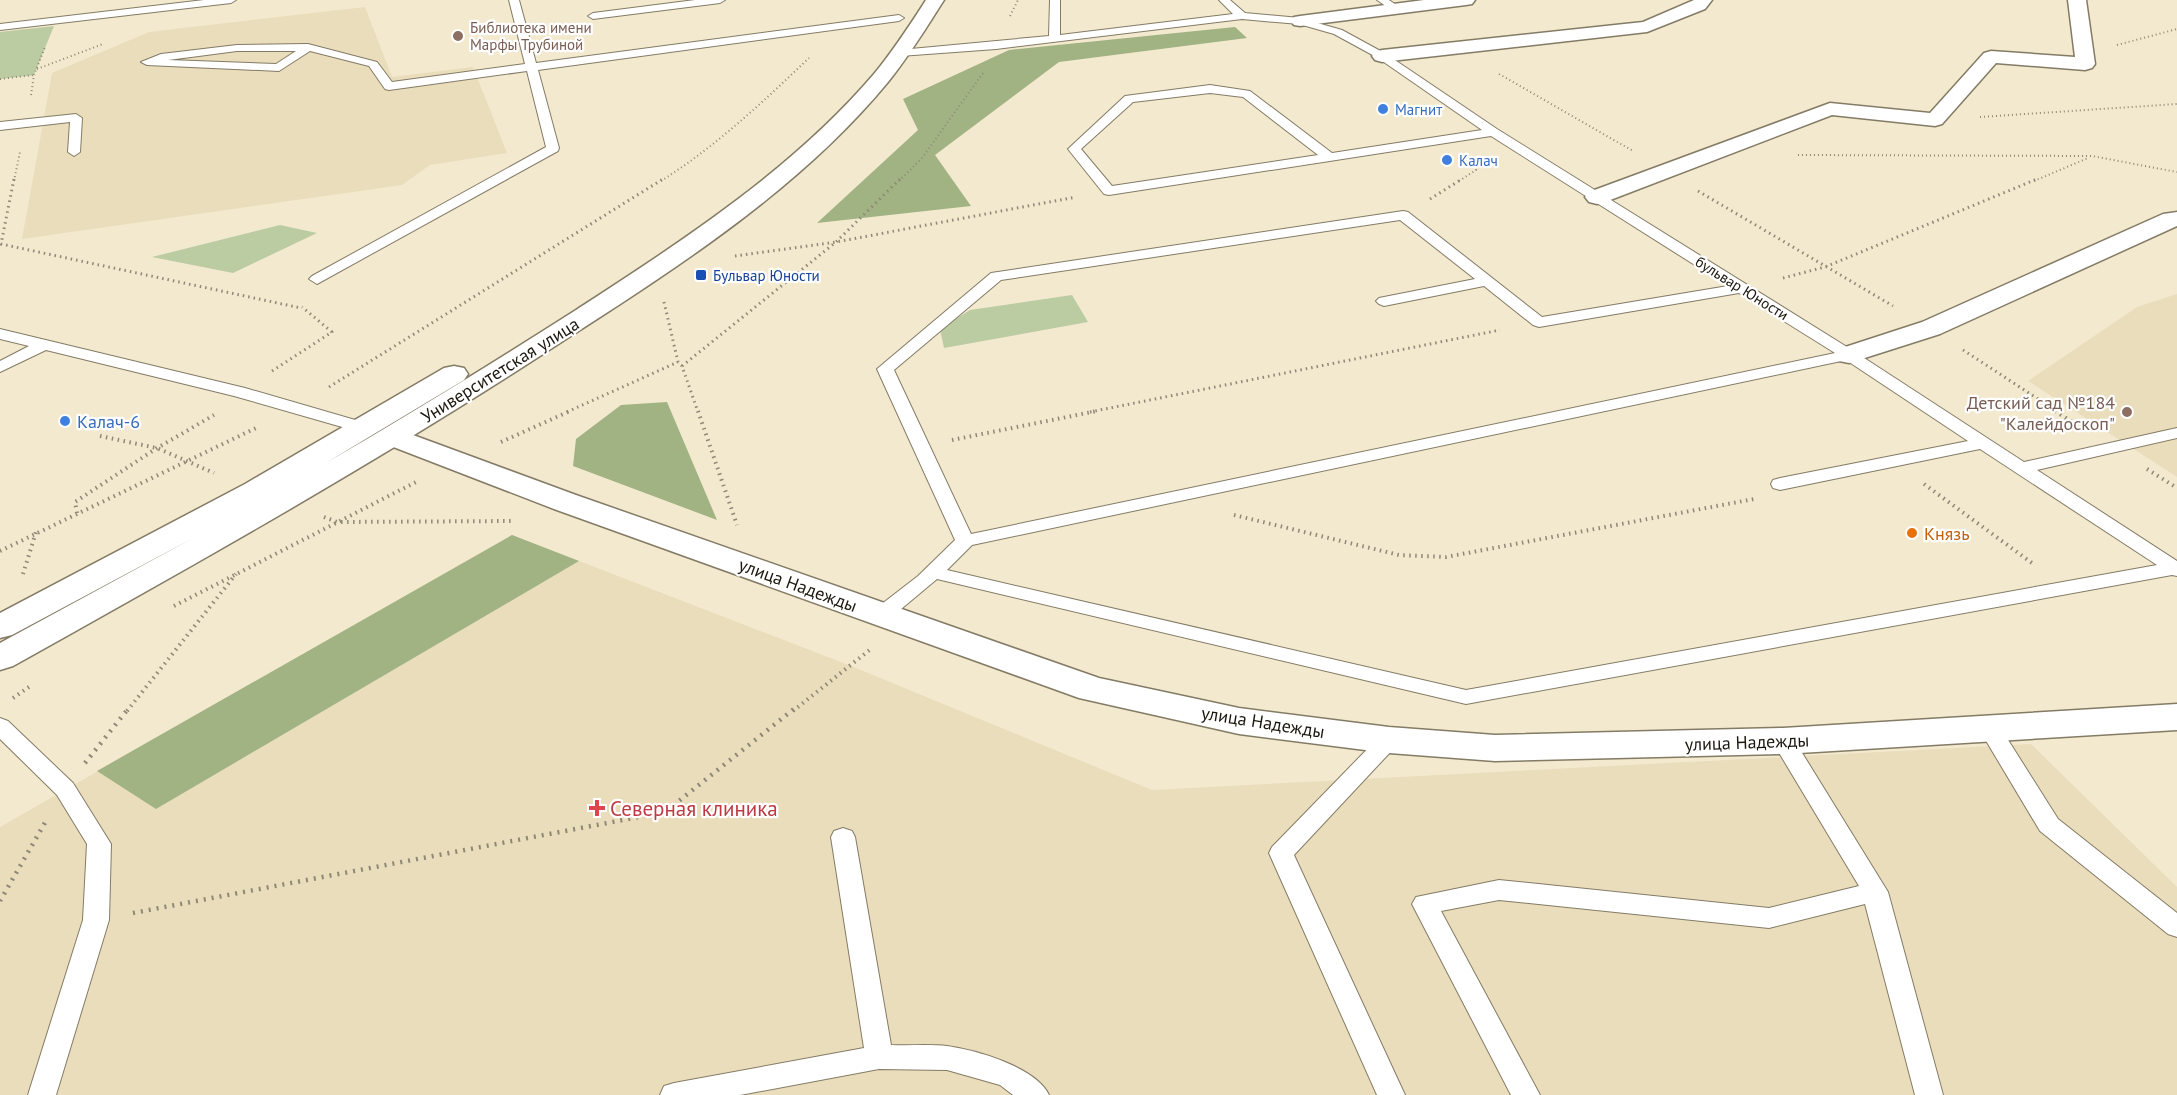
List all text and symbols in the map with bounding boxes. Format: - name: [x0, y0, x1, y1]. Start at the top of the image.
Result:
- place label: Библиотека имени Марфы Трубиной: [470, 18, 592, 54]
- marker: Библиотека имени Марфы Трубиной: [451, 29, 465, 43]
- place label: Магнит: [1395, 100, 1442, 119]
- marker: Магнит: [1376, 102, 1390, 116]
- place label: Калач: [1459, 151, 1498, 170]
- marker: Калач: [1440, 153, 1454, 167]
- street label: бульвар Юности: [1692, 252, 1792, 324]
- place label: Бульвар Юности: [713, 266, 820, 285]
- marker: Бульвар Юности: [694, 268, 708, 282]
- street label: Университетская улица: [417, 312, 583, 428]
- place label: Детский сад №184 "Калейдоскоп": [1967, 391, 2115, 435]
- marker: Детский сад №184 "Калейдоскоп": [2120, 405, 2134, 419]
- place label: Калач-6: [77, 410, 140, 433]
- marker: Калач-6: [58, 414, 72, 428]
- place label: Князь: [1924, 522, 1970, 545]
- marker: Князь: [1905, 526, 1919, 540]
- street label: улица Надежды: [736, 553, 860, 617]
- street label: улица Надежды: [1200, 701, 1326, 743]
- street label: улица Надежды: [1684, 728, 1810, 756]
- place label: Северная клиника: [610, 795, 778, 822]
- marker: Северная клиника: [588, 799, 606, 817]

